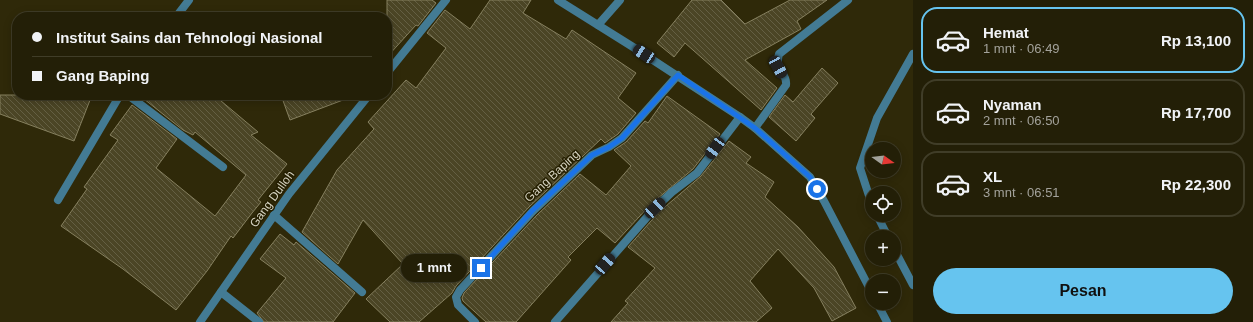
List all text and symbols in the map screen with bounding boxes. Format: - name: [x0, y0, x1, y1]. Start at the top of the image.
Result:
- icon: car: [935, 22, 971, 58]
- text: Hemat: [983, 24, 1029, 41]
- text: Institut Sains dan Tehnologi Nasional: [56, 29, 322, 46]
- text: Rp 13,100: [1161, 32, 1231, 49]
- text: 1 mnt · 06:49: [983, 41, 1060, 56]
- car: [631, 42, 657, 66]
- car: [767, 54, 789, 80]
- text: Gang Baping: [56, 67, 149, 84]
- icon: car: [935, 94, 971, 130]
- text: Nyaman: [983, 96, 1041, 113]
- text: Rp 17,700: [1161, 104, 1231, 121]
- text: 2 mnt · 06:50: [983, 113, 1060, 128]
- car: [703, 135, 727, 161]
- north arrow: [865, 142, 901, 178]
- map controls: [865, 142, 901, 310]
- street label: Gang Baping: [522, 147, 582, 205]
- icon: car: [935, 166, 971, 202]
- street label: Gang Dulloh: [247, 168, 297, 230]
- text: XL: [983, 168, 1002, 185]
- text: Rp 22,300: [1161, 176, 1231, 193]
- route start: [808, 180, 826, 198]
- text: 3 mnt · 06:51: [983, 185, 1060, 200]
- button: locate: [865, 186, 901, 222]
- car: [642, 195, 668, 221]
- button: +: [865, 230, 901, 266]
- car: [593, 251, 617, 277]
- callout: 1 mnt: [401, 254, 467, 282]
- route end: [472, 259, 490, 277]
- text: 1 mnt: [417, 260, 451, 275]
- button: Pesan: [933, 268, 1233, 314]
- button: −: [865, 274, 901, 310]

